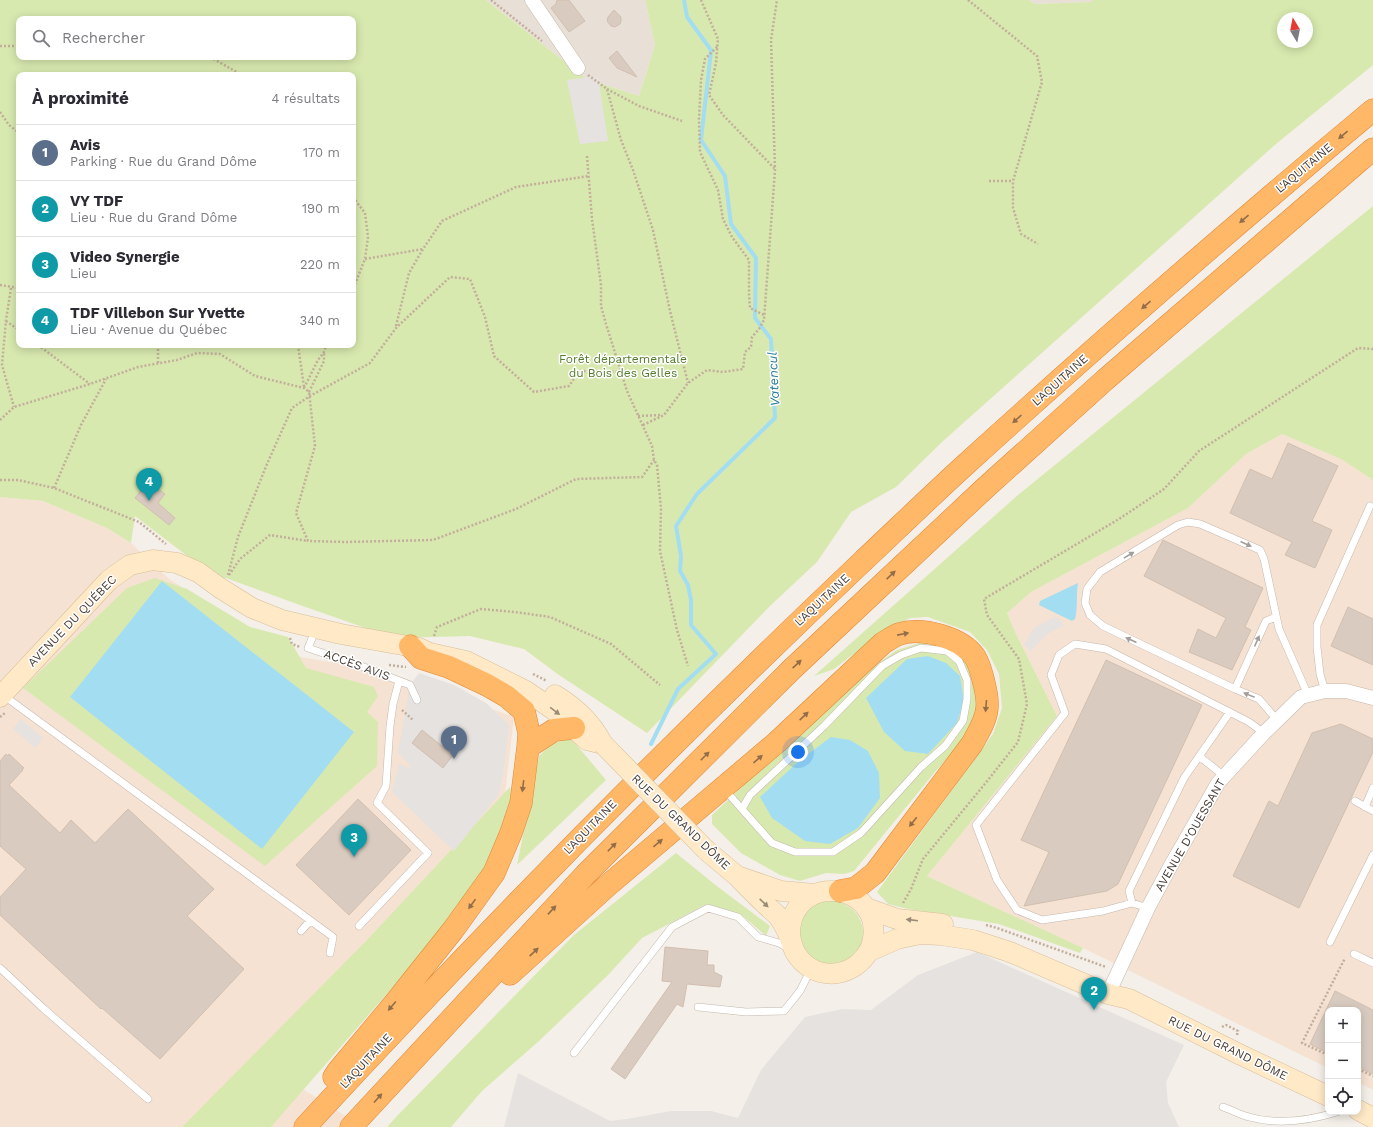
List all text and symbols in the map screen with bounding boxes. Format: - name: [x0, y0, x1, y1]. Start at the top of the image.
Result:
- north arrow: [1277, 12, 1313, 48]
- search box: [16, 16, 356, 60]
- icon: search: [30, 27, 52, 49]
- text: Rechercher: [62, 29, 145, 47]
- text: À proximité: [32, 88, 129, 108]
- text: 4 résultats: [272, 91, 340, 106]
- one-way arrow: [1338, 131, 1348, 140]
- text: Avis: [70, 136, 100, 154]
- street label: L'AQUITAINE: [1273, 140, 1336, 196]
- text: 1: [42, 145, 48, 160]
- text: 170 m: [303, 145, 340, 160]
- text: Parking · Rue du Grand Dôme: [70, 154, 257, 169]
- text: VY TDF: [70, 192, 123, 210]
- text: 2: [41, 201, 49, 216]
- text: 190 m: [302, 201, 340, 216]
- text: Lieu · Rue du Grand Dôme: [70, 210, 237, 225]
- one-way arrow: [1239, 214, 1248, 223]
- text: Video Synergie: [70, 248, 180, 266]
- text: 3: [41, 257, 49, 272]
- text: 220 m: [300, 257, 340, 272]
- text: Lieu: [70, 266, 97, 281]
- one-way arrow: [1140, 300, 1151, 309]
- text: TDF Villebon Sur Yvette: [70, 304, 245, 322]
- text: 4: [41, 313, 49, 328]
- text: 340 m: [300, 313, 340, 328]
- text: Lieu · Avenue du Québec: [70, 322, 227, 337]
- water label: Vatencul: [765, 351, 782, 407]
- street label: L'AQUITAINE: [1029, 351, 1091, 409]
- park label: Forêt départementale du Bois des Gelles: [559, 352, 687, 380]
- one-way arrow: [1012, 414, 1022, 423]
- pin: 4: [136, 468, 162, 501]
- one-way arrow: [1240, 541, 1251, 547]
- one-way arrow: [1123, 551, 1135, 558]
- street label: L'AQUITAINE: [792, 571, 853, 629]
- one-way arrow: [887, 571, 896, 580]
- street label: AVENUE DU QUÉBEC: [25, 572, 119, 670]
- one-way arrow: [897, 631, 910, 637]
- one-way arrow: [1254, 634, 1260, 646]
- one-way arrow: [1125, 637, 1137, 643]
- street label: ACCÈS AVIS: [322, 647, 392, 683]
- one-way arrow: [792, 660, 802, 669]
- one-way arrow: [1242, 691, 1254, 697]
- one-way arrow: [983, 700, 989, 712]
- one-way arrow: [549, 707, 560, 715]
- one-way arrow: [799, 712, 810, 721]
- pin: 1: [441, 726, 467, 759]
- your location: [788, 742, 808, 762]
- one-way arrow: [700, 751, 710, 761]
- one-way arrow: [752, 754, 763, 763]
- street label: RUE DU GRAND DÔME: [629, 771, 733, 873]
- street label: AVENUE D'OUESSANT: [1152, 776, 1228, 894]
- one-way arrow: [520, 780, 526, 792]
- street label: L'AQUITAINE: [561, 797, 620, 857]
- one-way arrow: [909, 816, 917, 827]
- pin: 3: [341, 824, 367, 857]
- one-way arrow: [653, 838, 664, 847]
- one-way arrow: [607, 842, 617, 852]
- one-way arrow: [467, 898, 476, 909]
- one-way arrow: [759, 898, 769, 908]
- one-way arrow: [547, 905, 557, 915]
- one-way arrow: [906, 917, 918, 924]
- one-way arrow: [529, 948, 539, 957]
- pin: 2: [1081, 977, 1107, 1010]
- one-way arrow: [387, 1001, 396, 1011]
- map controls: [1325, 1007, 1361, 1115]
- button: +: [1325, 1007, 1361, 1043]
- street label: RUE DU GRAND DÔME: [1166, 1013, 1290, 1083]
- street label: L'AQUITAINE: [337, 1030, 395, 1091]
- button: −: [1325, 1043, 1361, 1079]
- button: locate: [1325, 1079, 1361, 1115]
- one-way arrow: [373, 1093, 382, 1103]

